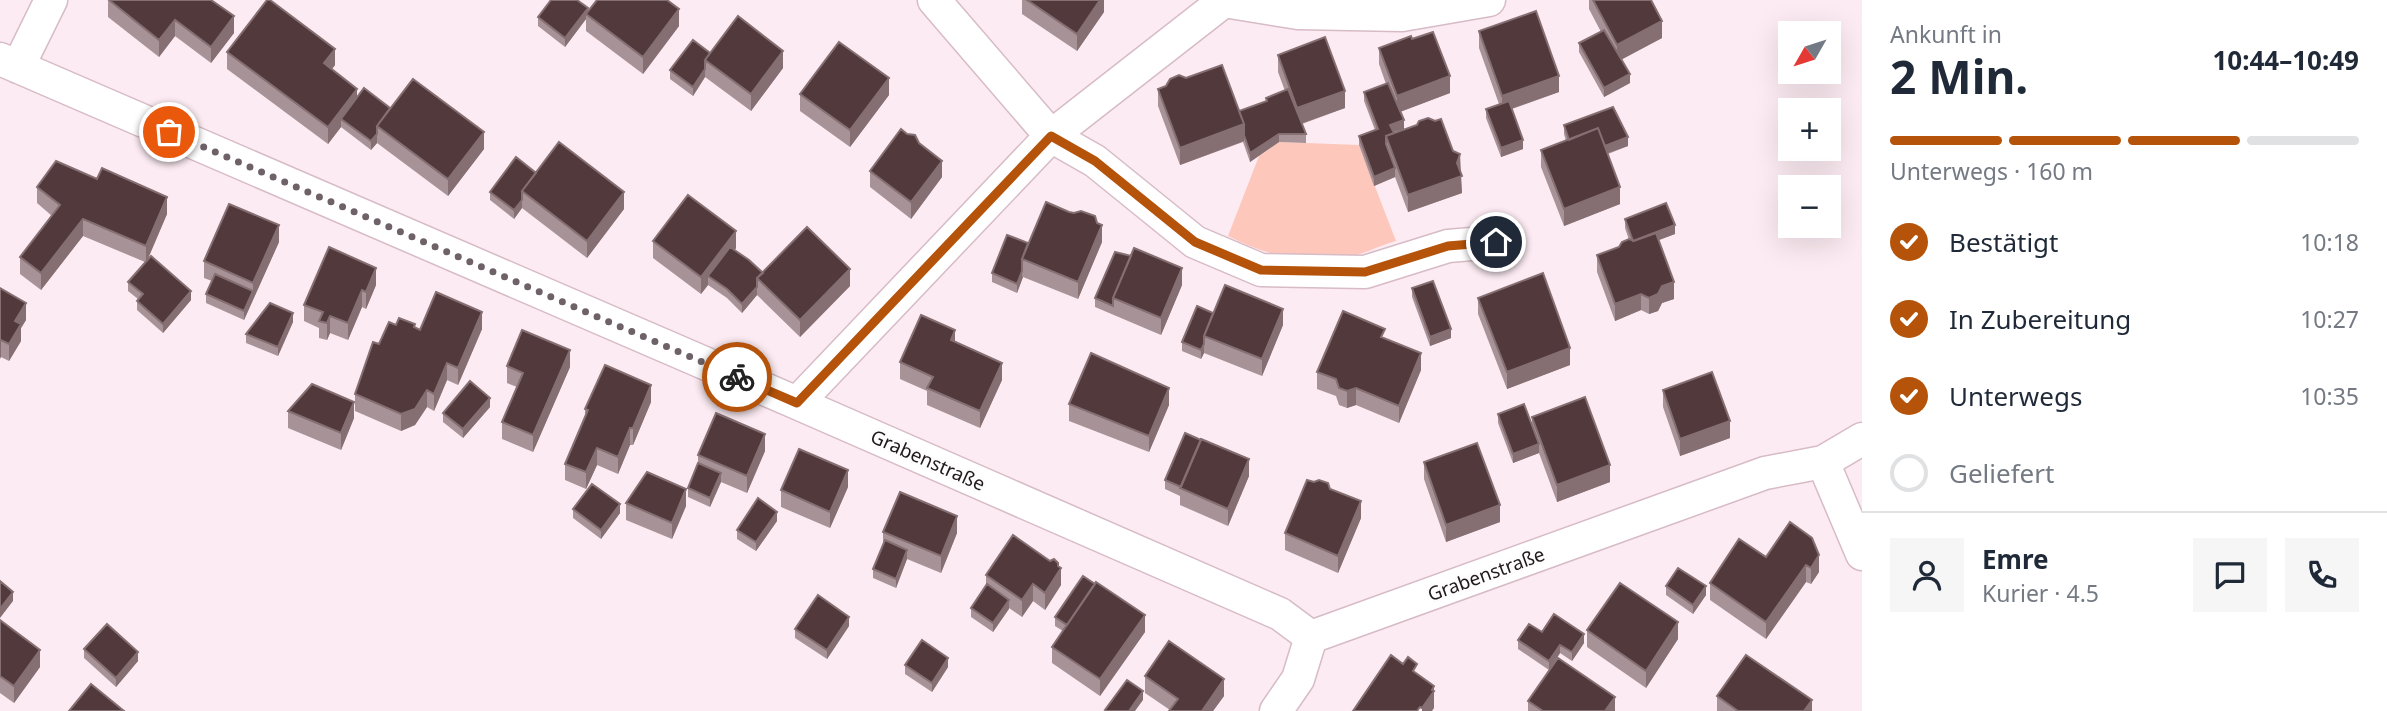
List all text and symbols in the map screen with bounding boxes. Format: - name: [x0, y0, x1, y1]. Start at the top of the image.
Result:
- text: Ankunft in: [1890, 18, 2002, 50]
- north arrow: [1778, 21, 1841, 84]
- map controls: [1778, 21, 1841, 238]
- text: 10:44–10:49: [2212, 42, 2359, 78]
- text: 2 Min.: [1890, 45, 2028, 107]
- button: +: [1778, 98, 1841, 161]
- pin: [139, 102, 199, 162]
- icon: bag: [150, 113, 188, 151]
- text: Unterwegs · 160 m: [1890, 155, 2093, 187]
- button: −: [1778, 175, 1841, 238]
- pin: [1466, 212, 1526, 272]
- icon: home: [1477, 223, 1515, 261]
- icon: check: [1890, 223, 1928, 261]
- text: Bestätigt: [1949, 224, 2058, 260]
- text: 10:18: [2300, 226, 2359, 258]
- icon: check: [1890, 300, 1928, 338]
- text: In Zubereitung: [1949, 301, 2131, 337]
- text: 10:27: [2300, 303, 2359, 335]
- courier: [702, 342, 772, 412]
- icon: bike: [718, 358, 756, 396]
- icon: check: [1890, 377, 1928, 415]
- text: Unterwegs: [1949, 378, 2082, 414]
- text: 10:35: [2300, 380, 2359, 412]
- street label: Grabenstraße: [867, 423, 989, 497]
- text: Geliefert: [1949, 455, 2054, 491]
- button: person: [1890, 538, 1964, 612]
- button: chat: [2193, 538, 2267, 612]
- button: phone: [2285, 538, 2359, 612]
- street label: Grabenstraße: [1424, 541, 1548, 607]
- text: Emre: [1982, 541, 2049, 577]
- text: Kurier · 4.5: [1982, 577, 2099, 609]

